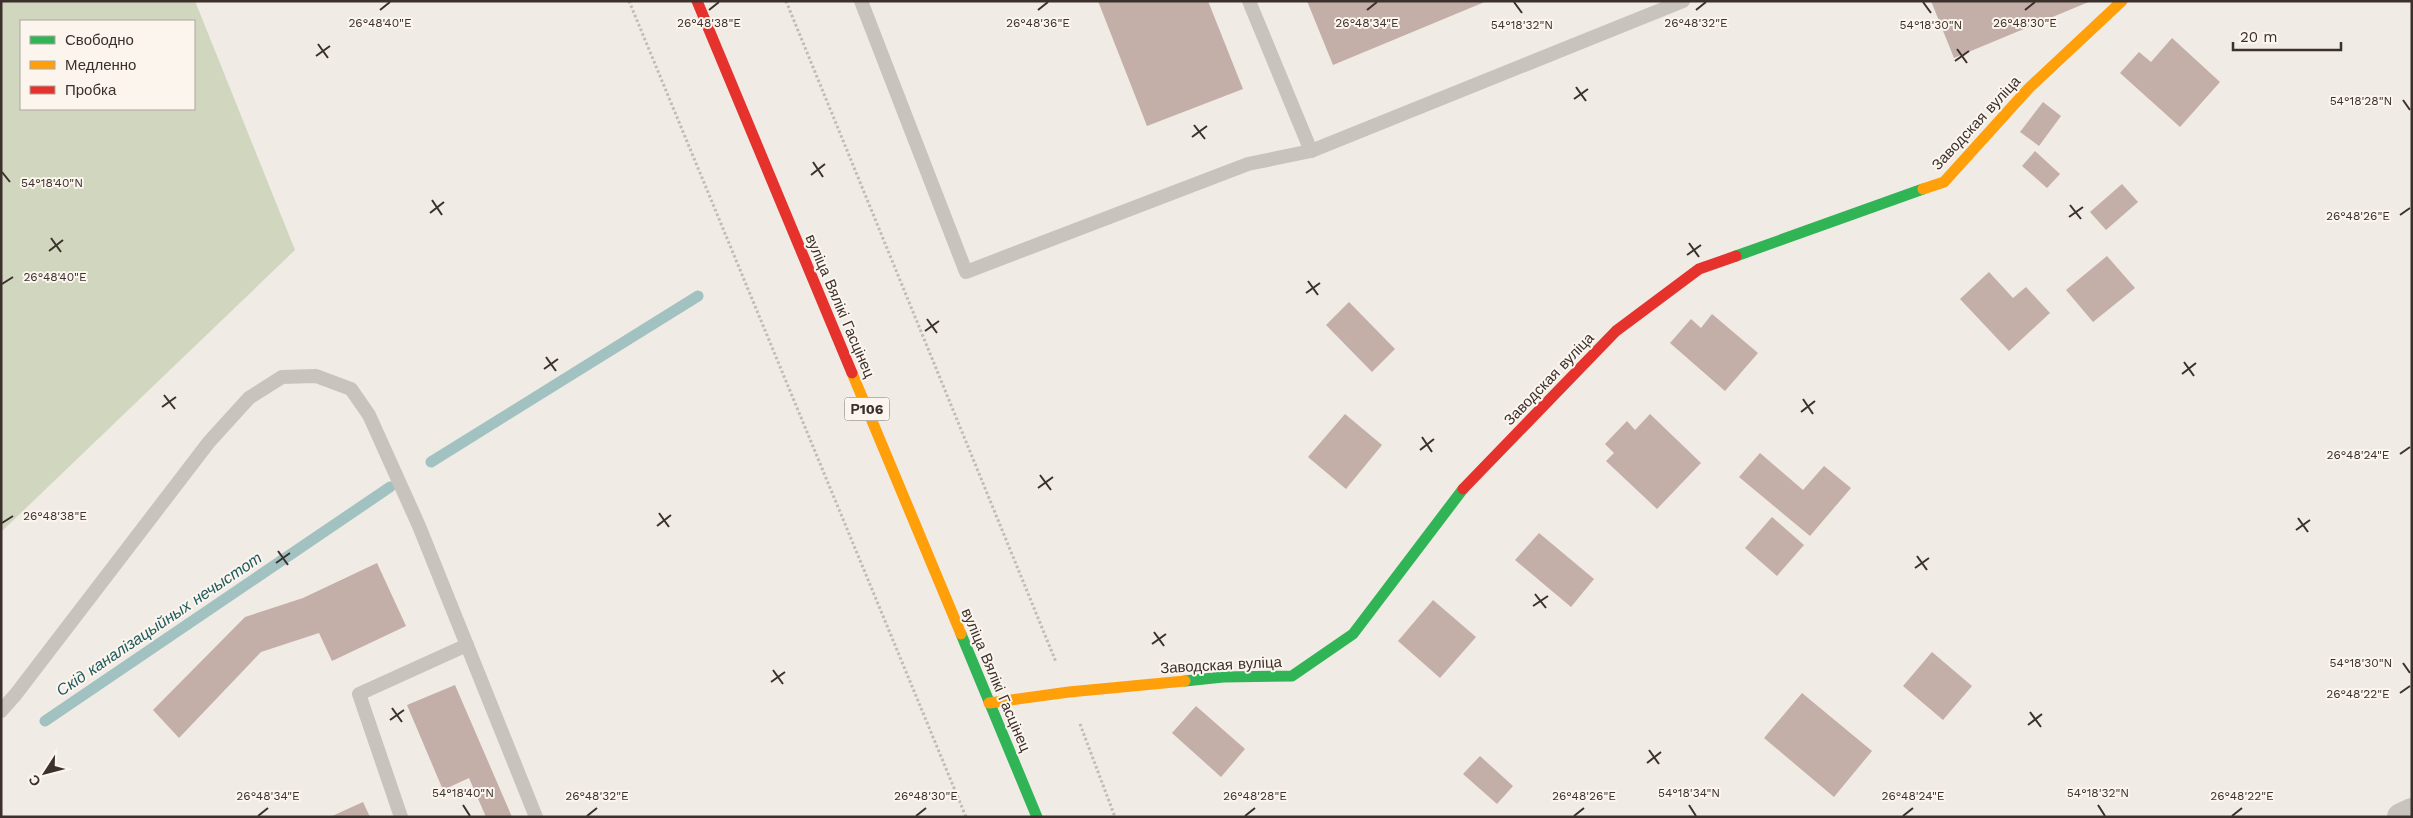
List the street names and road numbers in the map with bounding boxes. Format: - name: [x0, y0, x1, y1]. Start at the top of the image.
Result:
- street label: Заводская вуліца: [1928, 72, 2025, 174]
- street label: вуліца Вялікі Гасцінец: [802, 231, 879, 381]
- street label: Заводская вуліца: [1500, 328, 1598, 429]
- road number: Р106: [844, 398, 890, 420]
- street label: вуліца Вялікі Гасцінец: [958, 605, 1035, 755]
- street label: Заводская вуліца: [1160, 653, 1283, 677]

